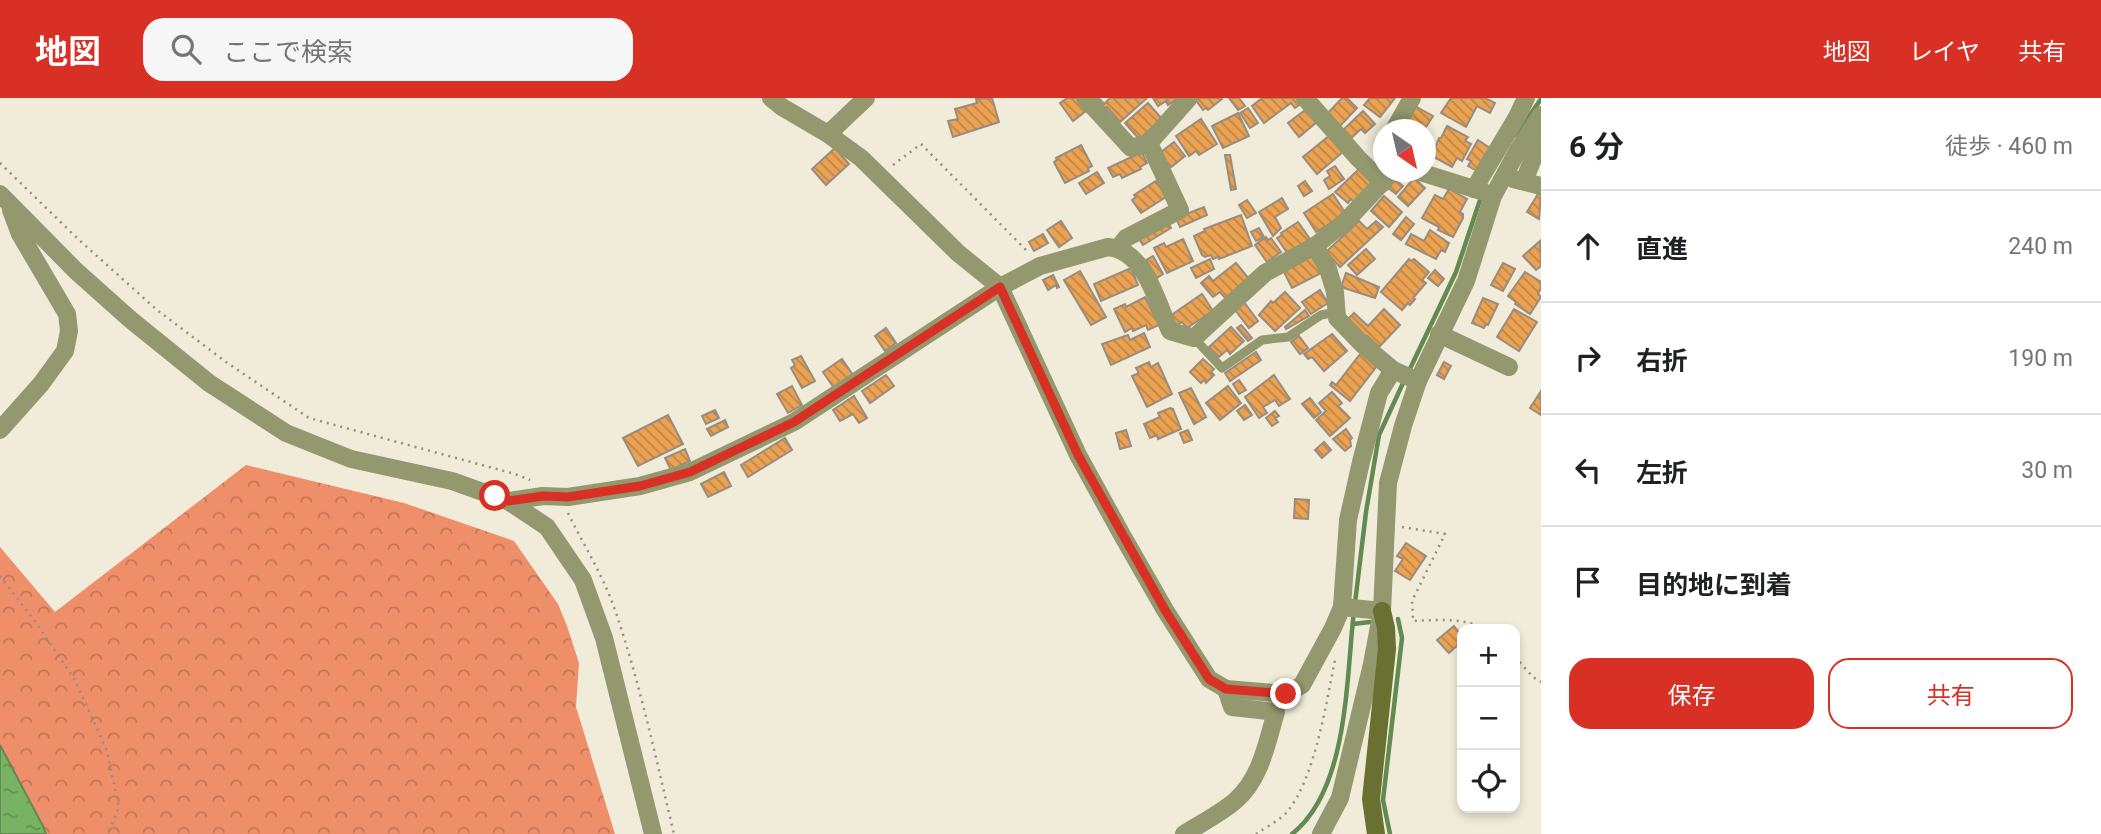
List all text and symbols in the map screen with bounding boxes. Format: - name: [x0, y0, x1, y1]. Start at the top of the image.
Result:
- search box: [143, 18, 633, 81]
- icon: search: [167, 30, 205, 68]
- text: 地図: [35, 32, 101, 71]
- text: ここで検索: [223, 37, 353, 67]
- text: 地図: [1823, 38, 1871, 66]
- text: レイヤ: [1909, 38, 1980, 66]
- text: 共有: [2018, 38, 2066, 66]
- north arrow: [1373, 119, 1436, 182]
- text: 6 分: [1569, 129, 1624, 164]
- text: 徒歩 · 460 m: [1945, 133, 2073, 160]
- icon: ahead: [1569, 227, 1607, 265]
- text: 240 m: [2008, 233, 2073, 260]
- text: 直進: [1636, 234, 1688, 264]
- icon: right: [1569, 339, 1607, 377]
- text: 190 m: [2008, 345, 2073, 372]
- text: 右折: [1636, 346, 1688, 376]
- icon: left: [1569, 451, 1607, 489]
- text: 30 m: [2021, 457, 2073, 484]
- text: 左折: [1636, 458, 1688, 488]
- route start: [479, 480, 510, 511]
- icon: arrive: [1569, 563, 1607, 601]
- text: 目的地に到着: [1636, 570, 1792, 600]
- map controls: [1457, 624, 1520, 813]
- button: +: [1457, 624, 1520, 687]
- button: 保存: [1569, 658, 1814, 729]
- button: 共有: [1828, 658, 2073, 729]
- route end: [1270, 678, 1301, 709]
- button: −: [1457, 687, 1520, 750]
- button: locate: [1457, 750, 1520, 813]

